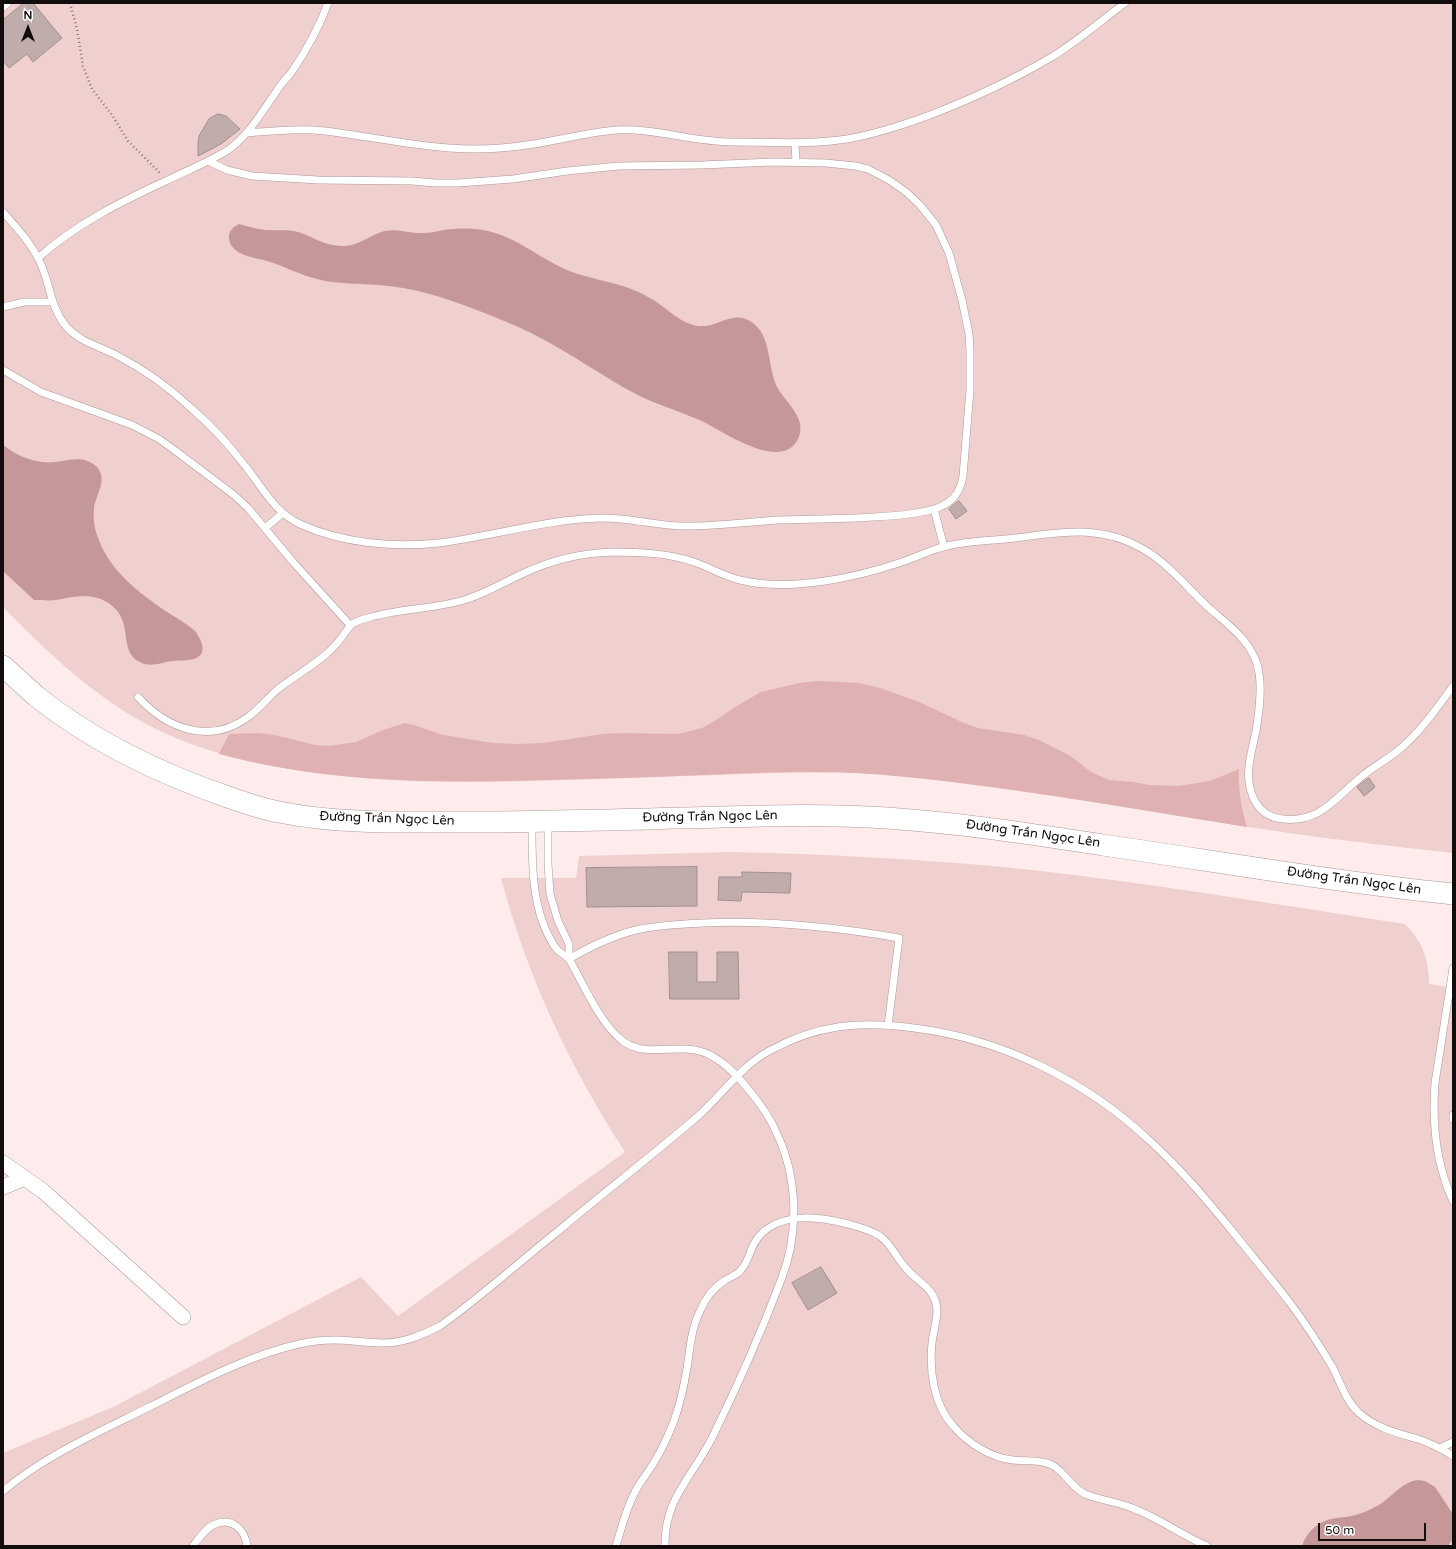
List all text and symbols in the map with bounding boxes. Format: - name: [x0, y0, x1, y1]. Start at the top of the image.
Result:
- north arrow: [8, 8, 48, 48]
- text: N: [24, 9, 32, 22]
- street label: Đường Trần Ngọc Lên: [642, 808, 778, 826]
- street label: Đường Trần Ngọc Lên: [319, 809, 455, 829]
- street label: Đường Trần Ngọc Lên: [965, 817, 1101, 851]
- street label: Đường Trần Ngọc Lên: [1286, 864, 1422, 898]
- scale bar: [1320, 1515, 1428, 1541]
- text: 50 m: [1325, 1523, 1354, 1537]

